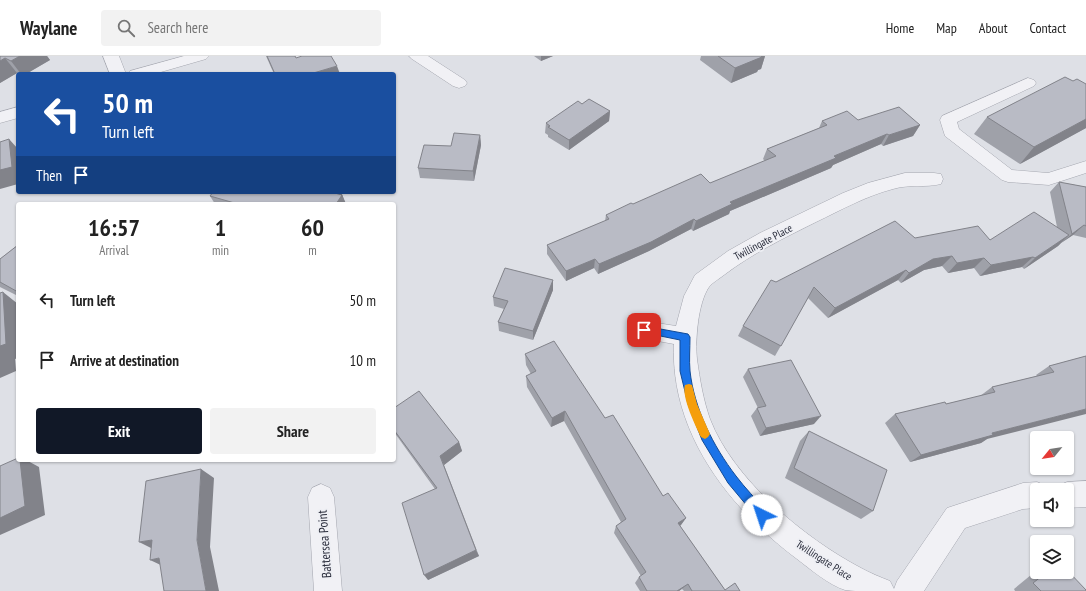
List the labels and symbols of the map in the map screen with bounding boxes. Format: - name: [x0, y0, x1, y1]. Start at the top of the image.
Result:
- street label: Twillingate Place: [731, 221, 795, 263]
- pin: [627, 313, 661, 347]
- north arrow: [1030, 431, 1074, 475]
- position arrow: [741, 494, 783, 536]
- street label: Battersea Point: [314, 509, 335, 579]
- street label: Twillingate Place: [793, 537, 855, 584]

